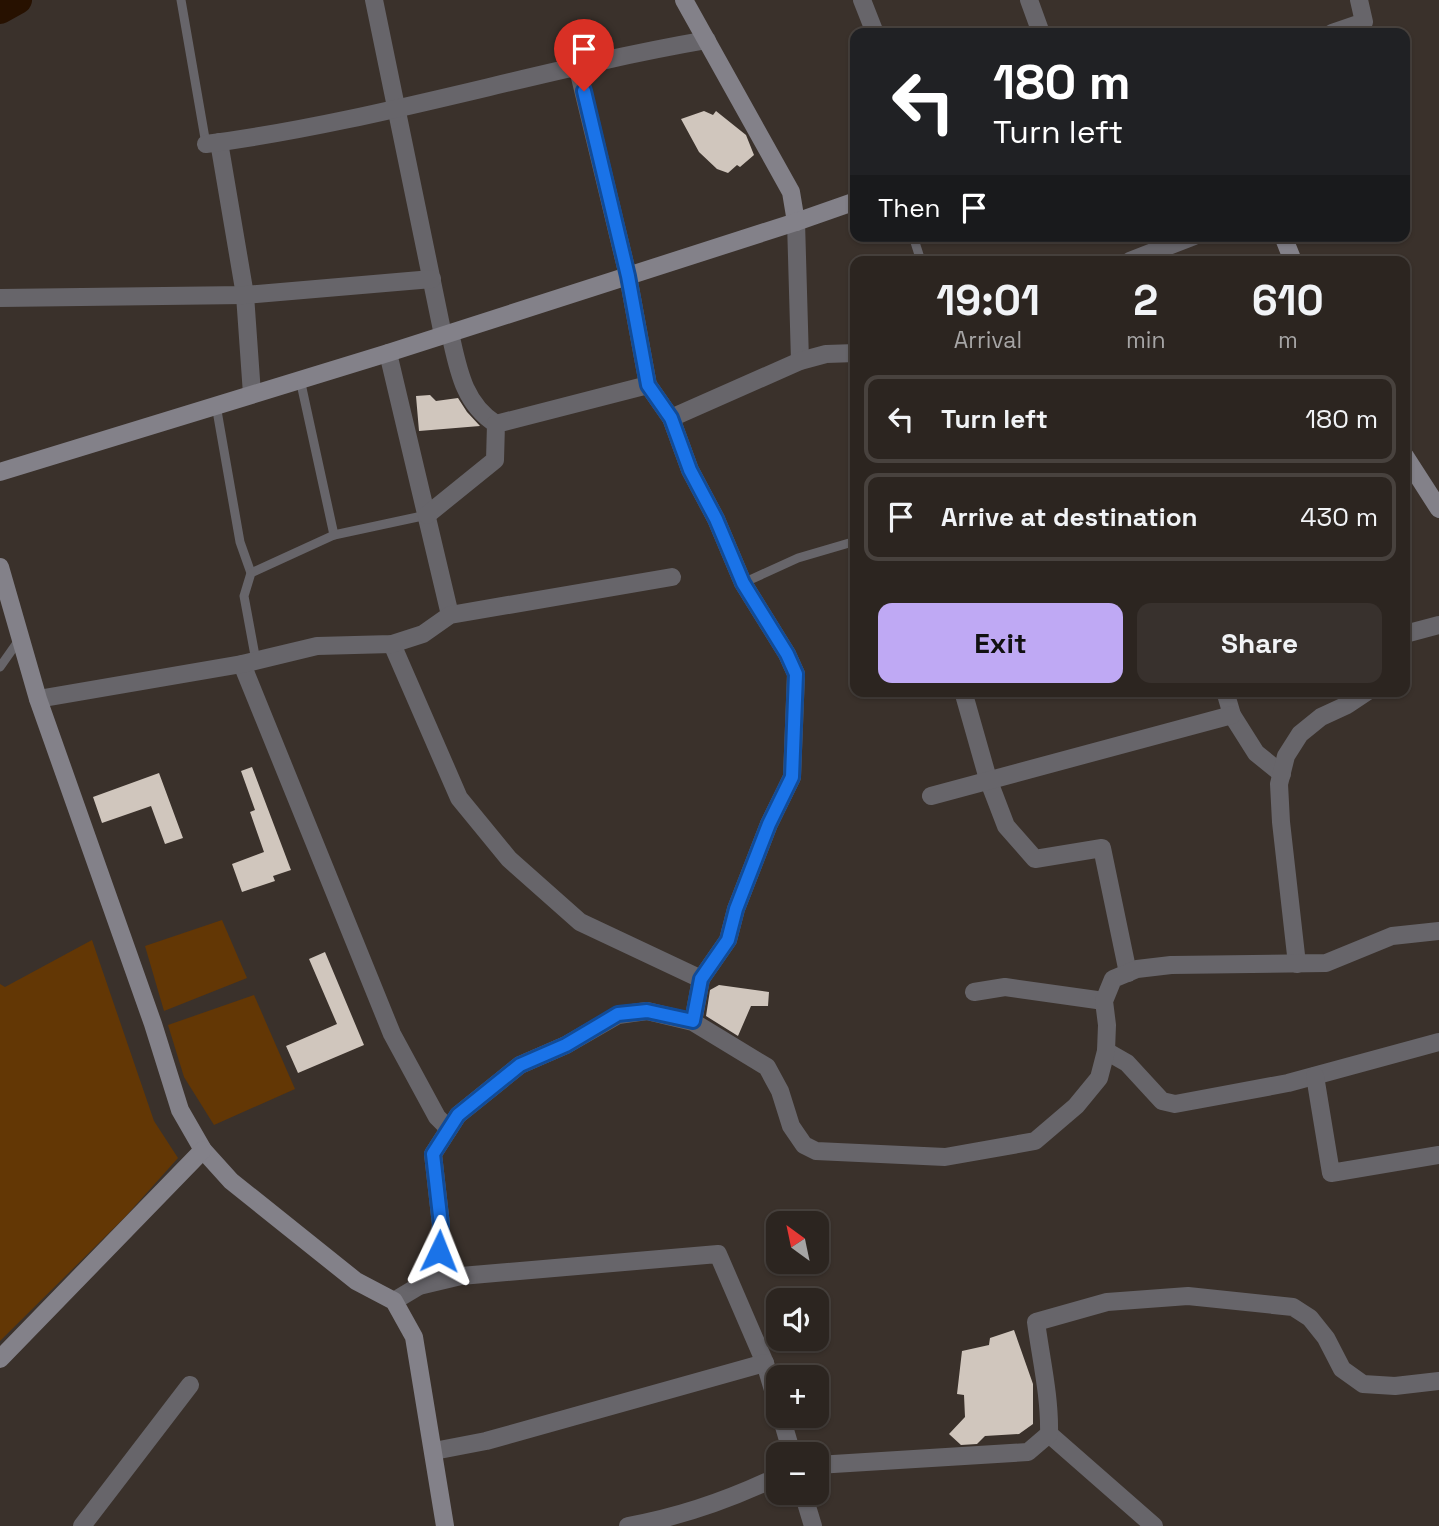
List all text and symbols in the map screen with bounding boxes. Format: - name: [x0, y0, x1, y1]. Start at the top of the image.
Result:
- pin: [554, 19, 614, 91]
- icon: arrive: [565, 30, 603, 68]
- text: 180 m: [993, 51, 1131, 113]
- icon: left: [878, 56, 969, 147]
- text: Turn left: [993, 112, 1123, 152]
- icon: arrive: [955, 189, 993, 227]
- text: Then: [878, 191, 941, 225]
- text: 19:01: [936, 274, 1040, 327]
- text: 2: [1133, 274, 1158, 327]
- text: 610: [1252, 274, 1324, 327]
- text: Arrival: [954, 325, 1022, 355]
- text: min: [1126, 325, 1166, 355]
- text: m: [1278, 325, 1298, 355]
- icon: left: [882, 400, 920, 438]
- text: Turn left: [941, 402, 1048, 436]
- text: 180 m: [1305, 402, 1378, 436]
- icon: arrive: [882, 498, 920, 536]
- text: Arrive at destination: [941, 500, 1198, 534]
- text: 430 m: [1300, 500, 1378, 534]
- button: Exit: [878, 603, 1123, 683]
- button: Share: [1137, 603, 1382, 683]
- north arrow: [766, 1211, 830, 1274]
- map controls: [766, 1211, 829, 1505]
- position arrow: [402, 1214, 476, 1288]
- button: sound: [766, 1288, 829, 1351]
- button: +: [766, 1365, 829, 1428]
- button: −: [766, 1442, 829, 1505]

